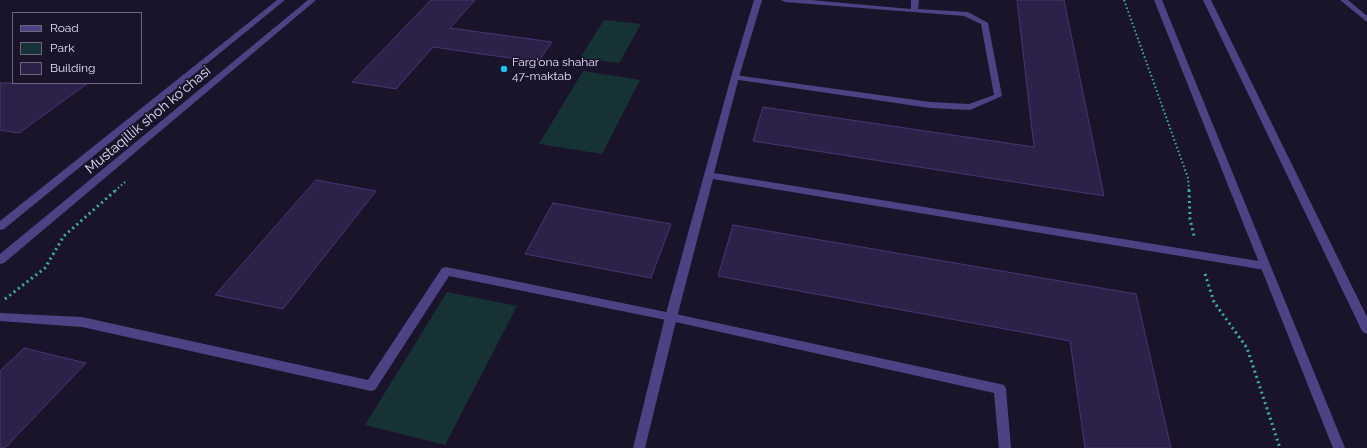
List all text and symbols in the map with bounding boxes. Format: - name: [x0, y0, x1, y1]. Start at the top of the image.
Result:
- legend: [12, 12, 142, 84]
- text: Road: [50, 21, 79, 35]
- text: Park: [50, 41, 75, 55]
- place label: Farg'ona shahar 47-maktab: [512, 55, 599, 83]
- text: Building: [50, 61, 96, 75]
- street label: Mustaqillik shoh ko'chasi: [82, 63, 214, 177]
- marker: Farg'ona shahar 47-maktab: [499, 64, 509, 74]

